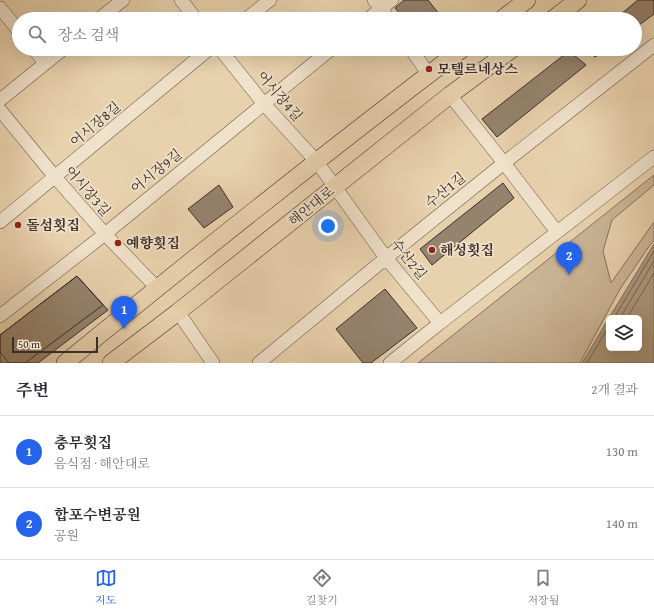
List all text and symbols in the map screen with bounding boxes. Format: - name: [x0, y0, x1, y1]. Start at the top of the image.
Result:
- search box: [12, 12, 642, 56]
- icon: search: [26, 23, 48, 45]
- text: 장소 검색: [58, 24, 119, 45]
- place label: 모텔르네상스: [437, 59, 519, 79]
- marker: 모텔르네상스: [424, 64, 434, 74]
- street label: 어시장4길: [252, 66, 308, 126]
- street label: 어시장8길: [65, 97, 125, 151]
- street label: 어시장9길: [126, 144, 186, 198]
- street label: 어시장3길: [60, 161, 116, 221]
- street label: 수산1길: [420, 167, 470, 213]
- street label: 해안대로: [284, 181, 339, 231]
- place label: 돌섬횟집: [26, 215, 80, 235]
- your location: [318, 216, 338, 236]
- marker: 돌섬횟집: [13, 220, 23, 230]
- place label: 예향횟집: [126, 233, 180, 253]
- street label: 수산2길: [386, 234, 432, 284]
- marker: 예향횟집: [113, 238, 123, 248]
- place label: 해성횟집: [440, 240, 494, 260]
- pin: 2: [556, 242, 582, 275]
- marker: 해성횟집: [427, 245, 437, 255]
- pin: 1: [111, 296, 137, 329]
- map controls: [606, 315, 642, 351]
- button: layers: [606, 315, 642, 351]
- scale bar: [12, 335, 98, 354]
- text: 50 m: [18, 336, 40, 352]
- text: 주변: [16, 377, 49, 402]
- text: 2개 결과: [591, 380, 638, 399]
- text: 충무횟집: [54, 432, 112, 453]
- text: 1: [26, 442, 32, 461]
- text: 130 m: [606, 442, 638, 461]
- text: 음식점 · 해안대로: [54, 454, 150, 473]
- text: 합포수변공원: [54, 504, 141, 525]
- text: 2: [26, 514, 32, 533]
- text: 140 m: [606, 514, 638, 533]
- text: 공원: [54, 526, 79, 545]
- tab: 지도: [95, 567, 117, 608]
- tab: 길찾기: [306, 567, 338, 608]
- tab: 저장됨: [527, 567, 559, 608]

